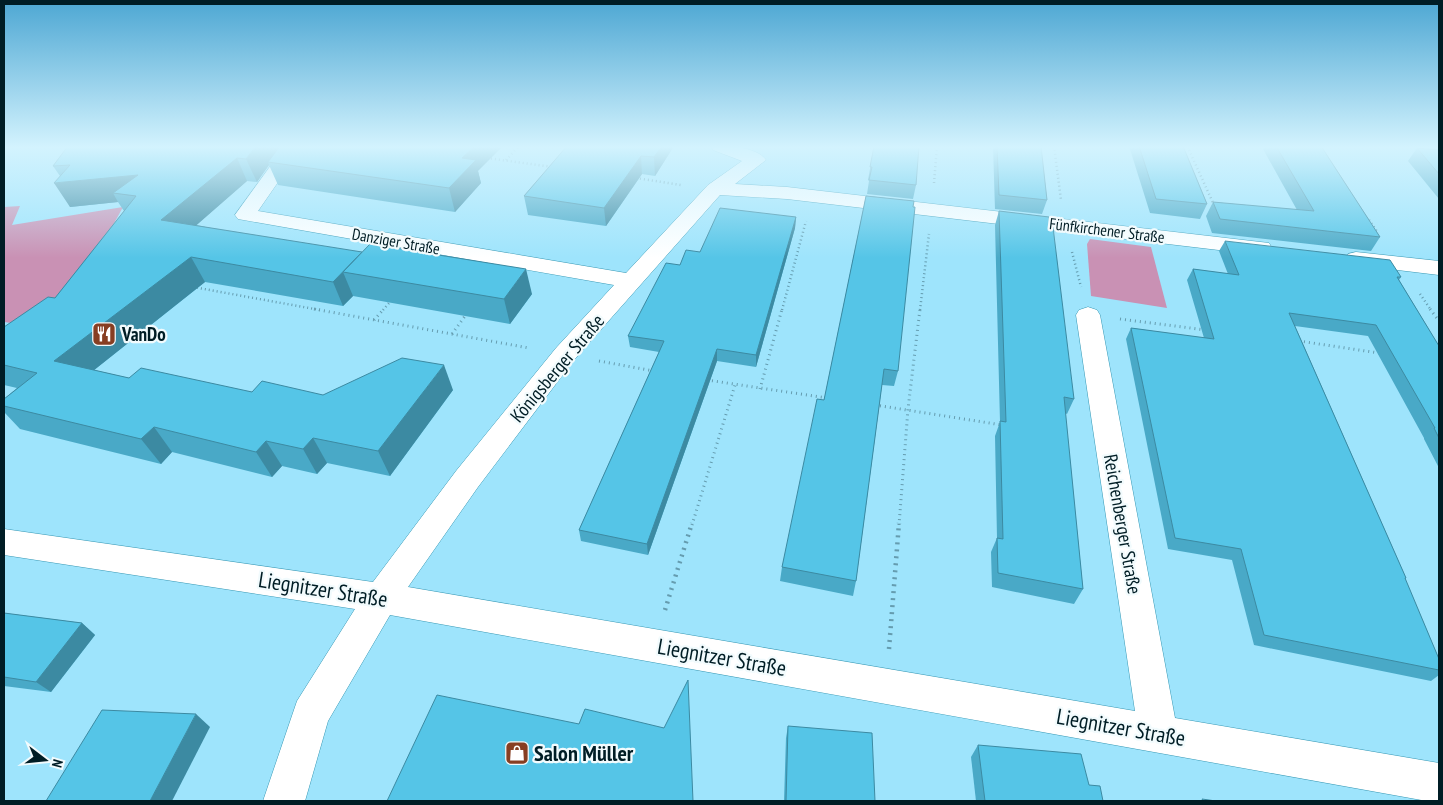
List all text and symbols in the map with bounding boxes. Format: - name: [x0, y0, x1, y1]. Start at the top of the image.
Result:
- street label: Fünfkirchener Straße: [1048, 213, 1166, 247]
- street label: Danziger Straße: [351, 223, 441, 259]
- street label: Königsberger Straße: [505, 309, 609, 427]
- restaurant icon: VanDo: [91, 321, 117, 347]
- place label: VanDo: [121, 322, 166, 346]
- street label: Reichenberger Straße: [1099, 452, 1147, 596]
- street label: Liegnitzer Straße: [256, 565, 390, 613]
- street label: Liegnitzer Straße: [655, 632, 789, 682]
- street label: Liegnitzer Straße: [1054, 702, 1188, 752]
- north arrow: [20, 735, 70, 785]
- place label: Salon Müller: [534, 739, 634, 767]
- shop icon: Salon Müller: [504, 740, 530, 766]
- text: N: [48, 757, 67, 770]

